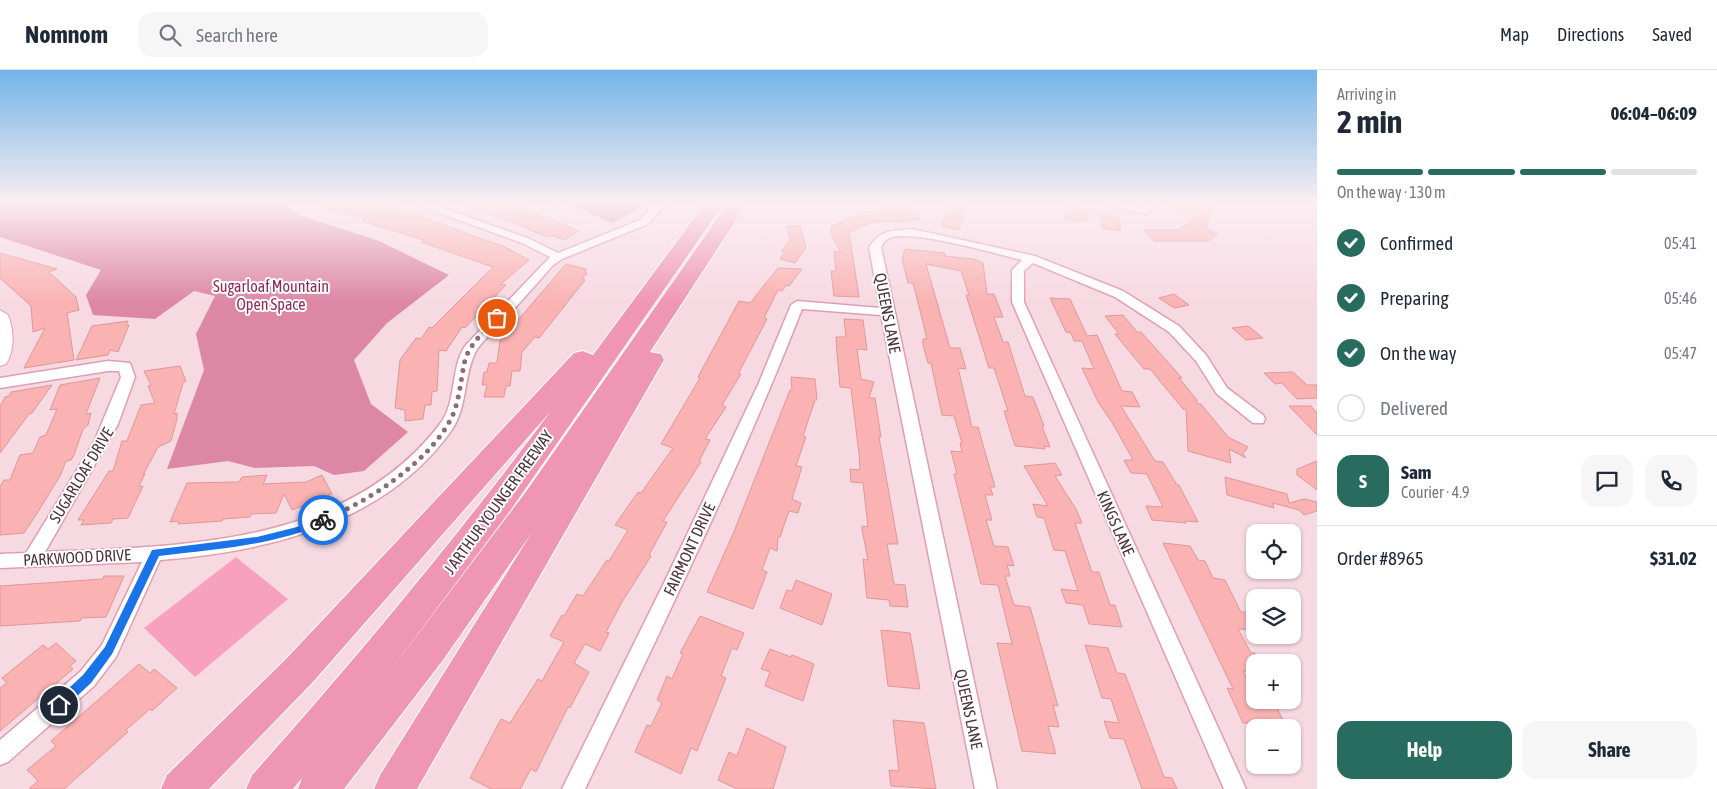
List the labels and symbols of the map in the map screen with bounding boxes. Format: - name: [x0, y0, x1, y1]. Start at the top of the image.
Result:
- street label: QUEENS LANE: [871, 271, 905, 355]
- park label: Sugarloaf Mountain Open Space: [213, 277, 329, 314]
- pin: [476, 297, 518, 339]
- street label: SUGARLOAF DRIVE: [46, 424, 117, 526]
- street label: J ARTHUR YOUNGER FREEWAY: [440, 426, 557, 577]
- street label: KINGS LANE: [1094, 488, 1138, 558]
- courier: [298, 495, 348, 545]
- street label: FAIRMONT DRIVE: [660, 500, 718, 598]
- street label: PARKWOOD DRIVE: [23, 545, 132, 569]
- street label: QUEENS LANE: [952, 667, 986, 751]
- pin: [38, 684, 80, 726]

